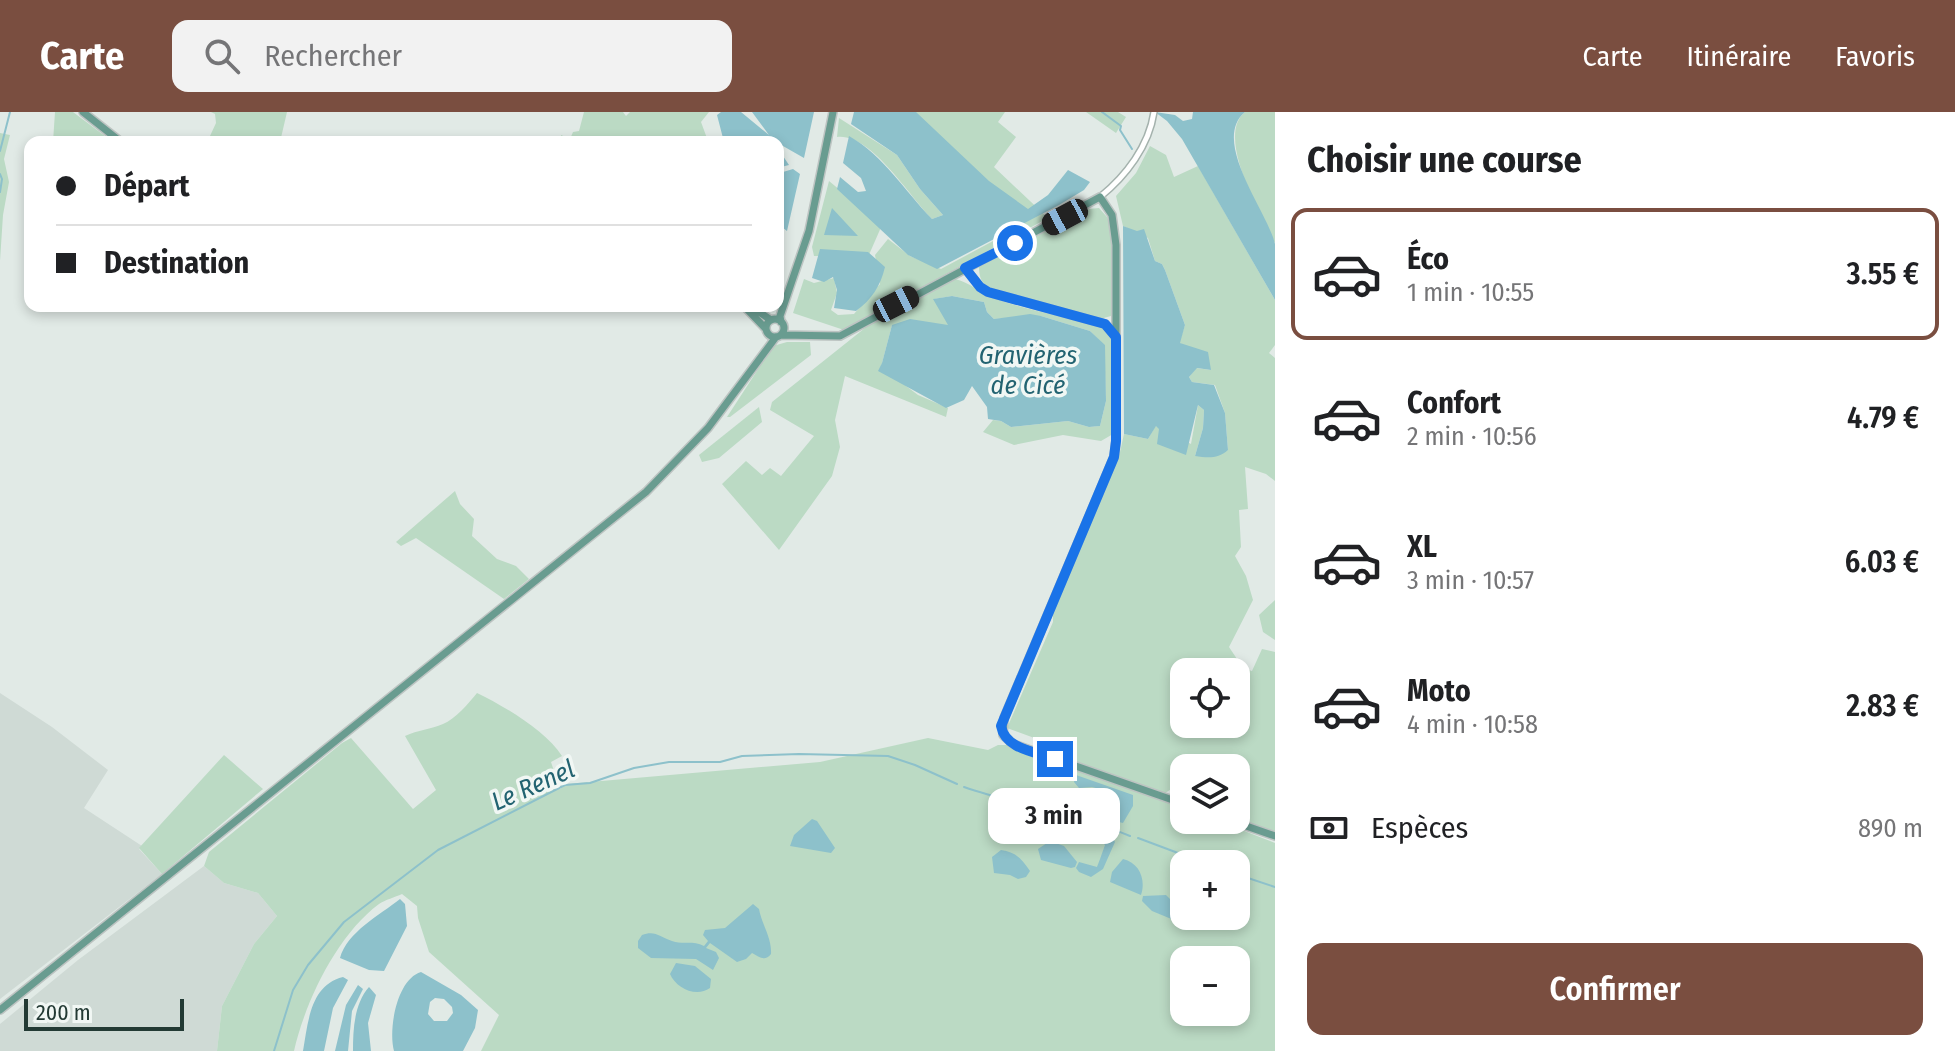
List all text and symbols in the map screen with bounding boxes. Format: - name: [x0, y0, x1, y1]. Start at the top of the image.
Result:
- search box: [172, 20, 732, 92]
- text: Carte: [40, 33, 124, 79]
- icon: search: [200, 34, 244, 78]
- text: Rechercher: [264, 38, 402, 74]
- text: Carte: [1583, 40, 1643, 73]
- text: Itinéraire: [1687, 40, 1791, 73]
- text: Favoris: [1835, 40, 1915, 73]
- text: Choisir une course: [1307, 138, 1582, 182]
- text: Départ: [104, 168, 190, 204]
- car: [1038, 195, 1092, 239]
- route start: [997, 225, 1033, 261]
- icon: car: [1311, 238, 1383, 310]
- text: Éco: [1407, 241, 1449, 277]
- text: Destination: [104, 245, 249, 281]
- text: 3.55 €: [1847, 256, 1919, 292]
- text: 1 min · 10:55: [1407, 277, 1534, 308]
- car: [869, 282, 923, 326]
- water label: Gravières de Cicé: [979, 340, 1077, 401]
- icon: car: [1311, 382, 1383, 454]
- text: Confort: [1407, 385, 1501, 421]
- text: 4.79 €: [1847, 400, 1919, 436]
- text: 2 min · 10:56: [1407, 421, 1537, 452]
- icon: car: [1311, 526, 1383, 598]
- text: XL: [1407, 529, 1437, 565]
- text: 6.03 €: [1845, 544, 1919, 580]
- text: 3 min · 10:57: [1407, 565, 1534, 596]
- map controls: [1170, 658, 1250, 1026]
- button: locate: [1170, 658, 1250, 738]
- icon: car: [1311, 670, 1383, 742]
- text: Moto: [1407, 673, 1471, 709]
- text: 2.83 €: [1846, 688, 1919, 724]
- text: 4 min · 10:58: [1407, 709, 1538, 740]
- route end: [1037, 741, 1073, 777]
- water label: Le Renel: [487, 753, 580, 817]
- button: layers: [1170, 754, 1250, 834]
- callout: 3 min: [989, 787, 1121, 843]
- text: 3 min: [1025, 800, 1083, 831]
- icon: cash: [1307, 806, 1351, 850]
- text: Espèces: [1371, 810, 1468, 846]
- text: 890 m: [1858, 813, 1923, 844]
- button: +: [1170, 850, 1250, 930]
- button: Confirmer: [1307, 943, 1923, 1035]
- button: −: [1170, 946, 1250, 1026]
- scale bar: [24, 995, 184, 1031]
- text: 200 m: [36, 999, 91, 1026]

